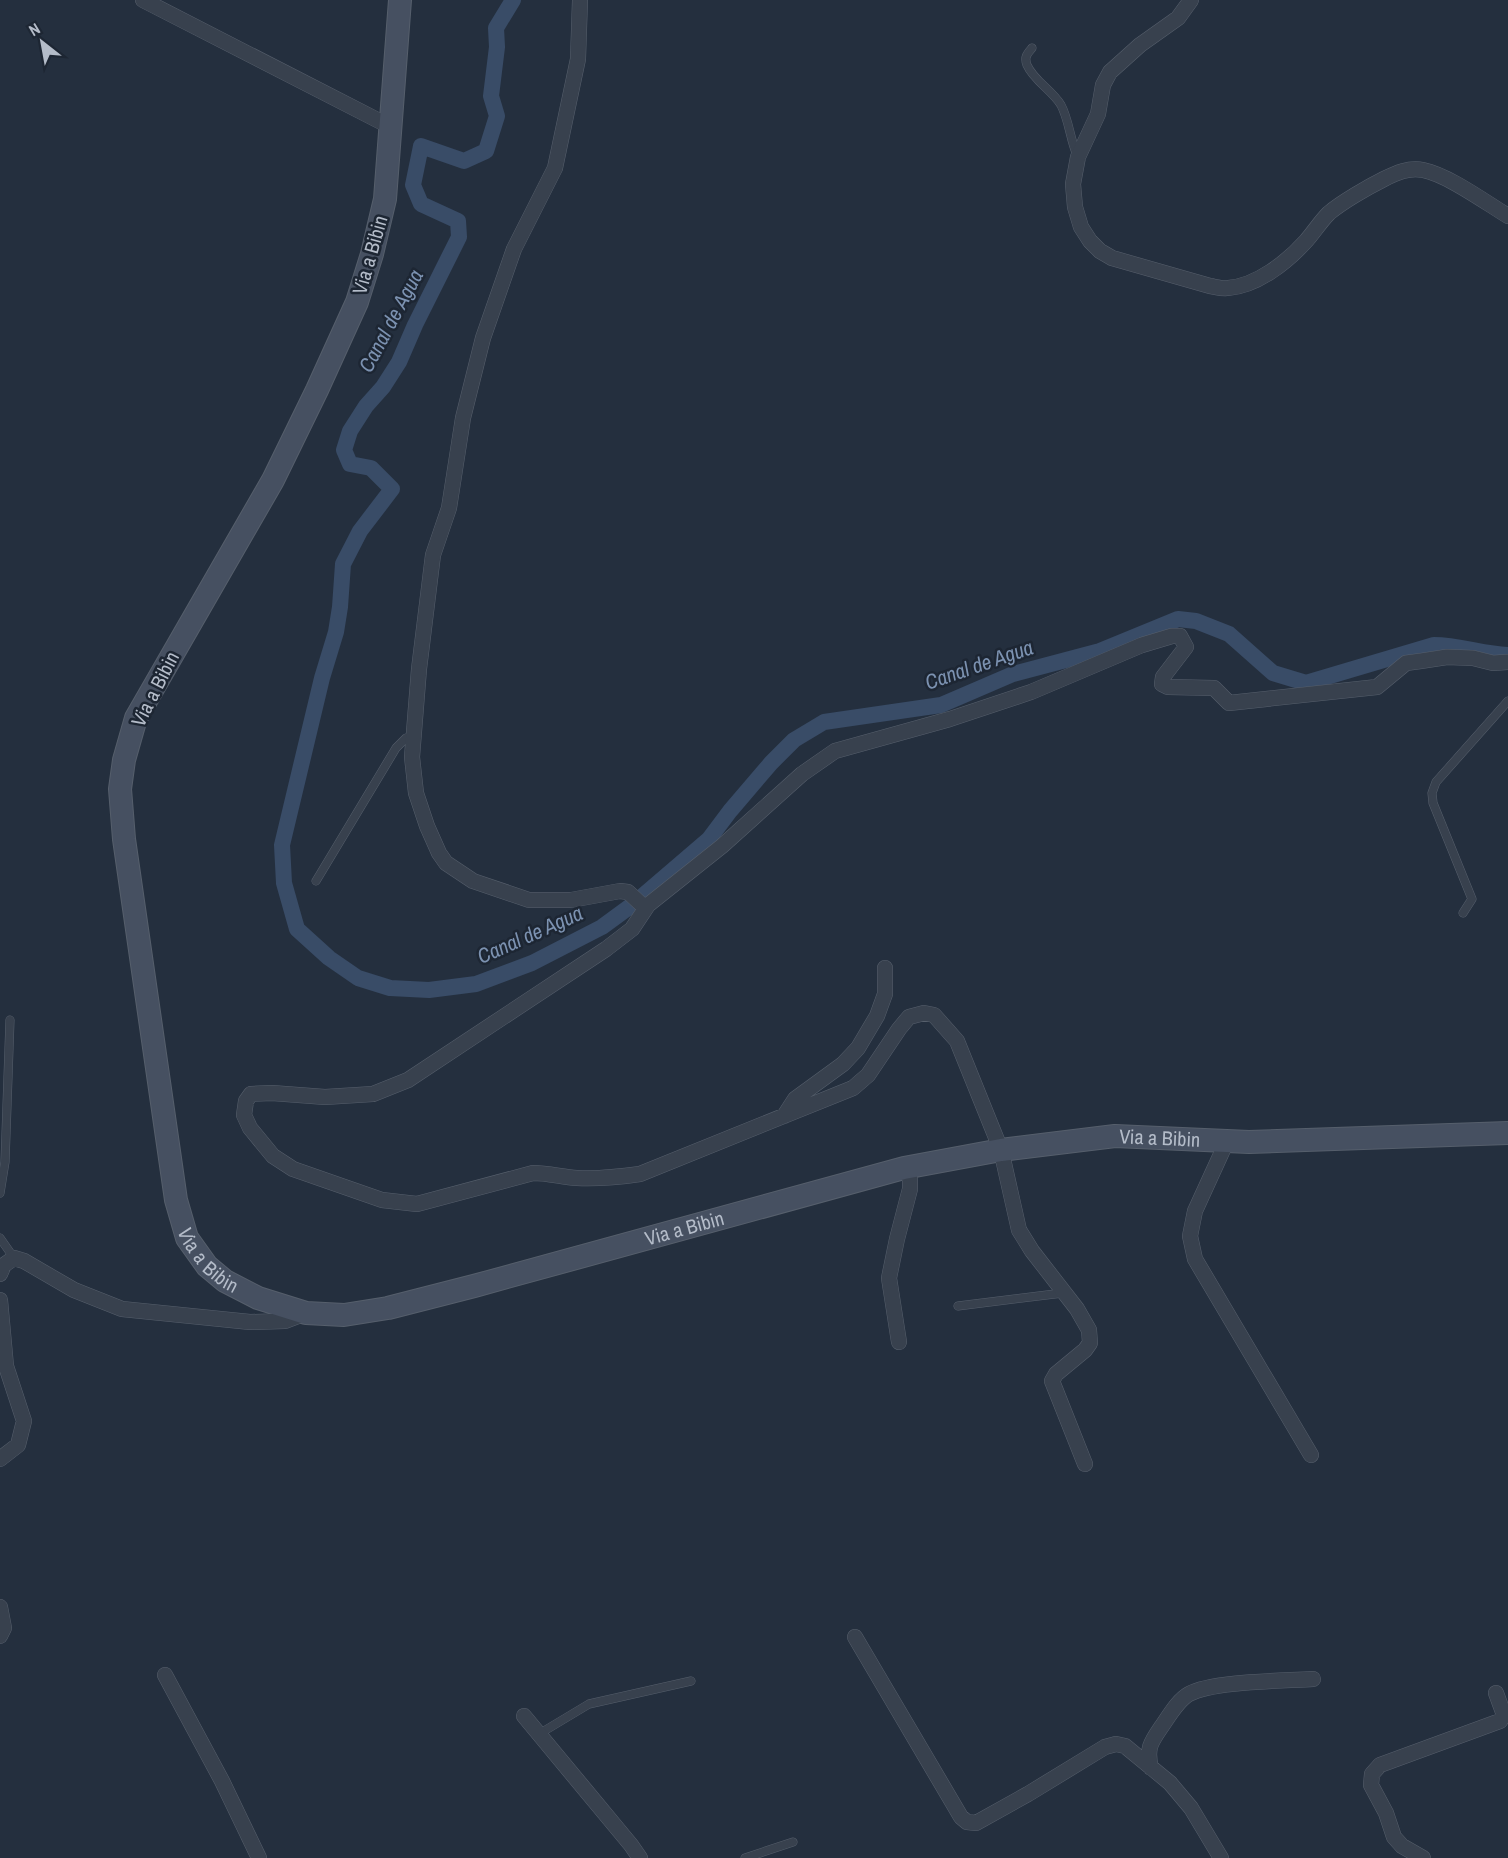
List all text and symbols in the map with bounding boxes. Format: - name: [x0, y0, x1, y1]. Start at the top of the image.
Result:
- north arrow: [12, 12, 72, 72]
- text: N: [25, 17, 44, 41]
- street label: Via a Bibin: [345, 212, 394, 297]
- water label: Canal de Agua: [351, 264, 430, 377]
- water label: Canal de Agua: [921, 632, 1037, 697]
- street label: Via a Bibin: [124, 647, 185, 731]
- water label: Canal de Agua: [472, 898, 587, 971]
- street label: Via a Bibin: [1119, 1122, 1201, 1153]
- street label: Via a Bibin: [642, 1204, 727, 1252]
- street label: Via a Bibin: [172, 1225, 243, 1299]

